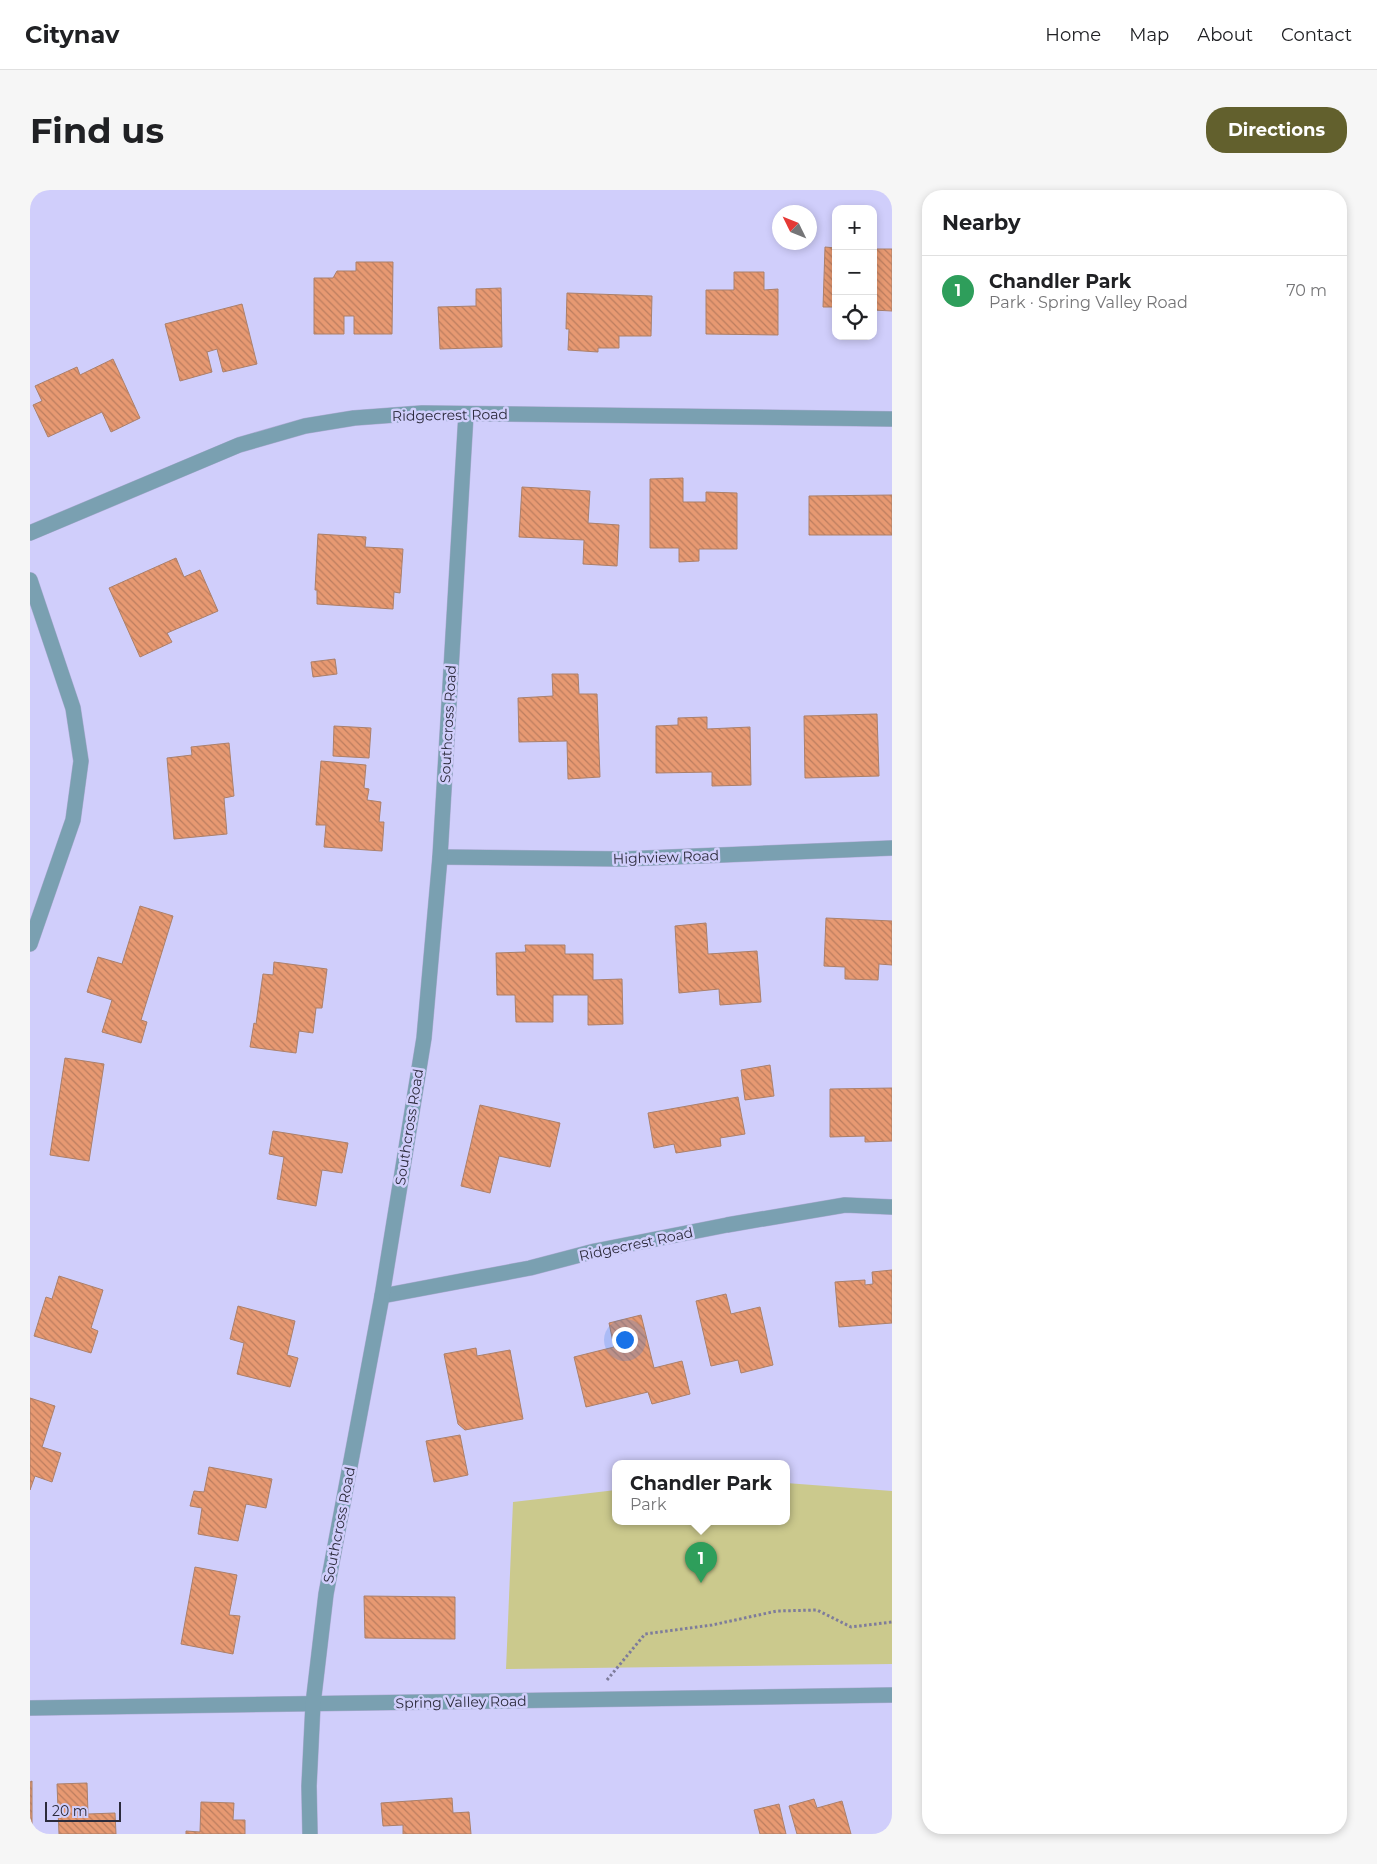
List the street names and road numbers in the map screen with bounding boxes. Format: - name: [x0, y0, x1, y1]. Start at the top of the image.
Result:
- street label: Ridgecrest Road: [392, 405, 508, 425]
- street label: Southcross Road: [436, 665, 460, 783]
- street label: Highview Road: [613, 846, 719, 868]
- street label: Southcross Road: [391, 1067, 427, 1187]
- street label: Ridgecrest Road: [577, 1223, 695, 1265]
- street label: Southcross Road: [319, 1465, 359, 1585]
- street label: Spring Valley Road: [395, 1692, 527, 1712]

